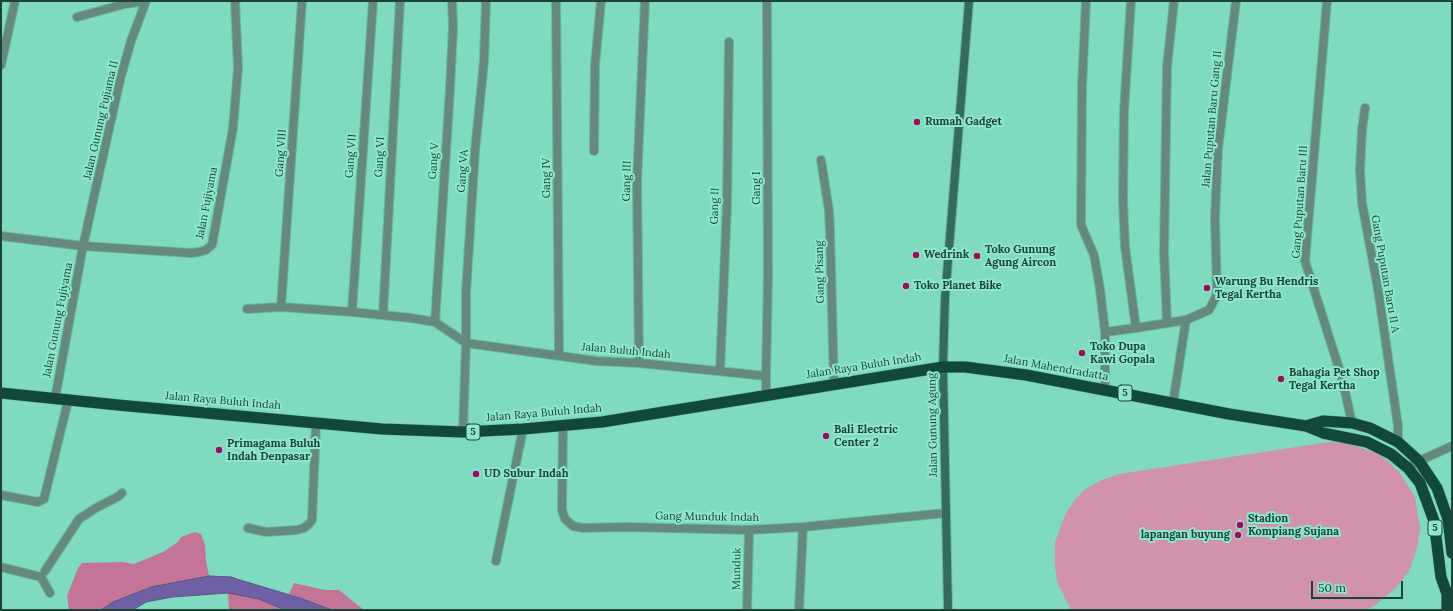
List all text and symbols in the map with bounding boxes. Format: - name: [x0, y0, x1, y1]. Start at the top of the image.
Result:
- street label: Jalan Puputan Baru Gang II: [1199, 50, 1225, 188]
- street label: Jalan Gunung Fujiama II: [81, 59, 121, 181]
- place label: Rumah Gadget: [925, 115, 1002, 129]
- marker: Rumah Gadget: [912, 117, 922, 127]
- street label: Gang VIII: [273, 129, 289, 177]
- street label: Gang VII: [343, 133, 359, 179]
- street label: Gang VI: [372, 136, 388, 178]
- street label: Gang V: [426, 142, 442, 180]
- street label: Gang Puputan Baru III: [1289, 145, 1311, 259]
- street label: Gang VA: [455, 149, 471, 193]
- street label: Gang IV: [540, 158, 554, 198]
- street label: Gang III: [620, 161, 634, 201]
- street label: Jalan Fujiyama: [194, 166, 220, 240]
- street label: Gang I: [750, 171, 764, 205]
- street label: Gang II: [708, 187, 722, 225]
- street label: Gang Puputan Baru II A: [1368, 214, 1402, 334]
- street label: Gang Pisang: [813, 240, 827, 304]
- place label: Toko Gunung Agung Aircon: [985, 243, 1056, 269]
- place label: Wedrink: [924, 248, 969, 262]
- marker: Wedrink: [911, 250, 921, 260]
- marker: Toko Gunung Agung Aircon: [972, 251, 982, 261]
- street label: Jalan Gunung Fujiyama: [40, 261, 76, 379]
- place label: Warung Bu Hendris Tegal Kertha: [1215, 275, 1318, 301]
- place label: Toko Planet Bike: [914, 279, 1002, 293]
- marker: Toko Planet Bike: [901, 281, 911, 291]
- marker: Warung Bu Hendris Tegal Kertha: [1202, 283, 1212, 293]
- place label: Toko Dupa Kawi Gopala: [1090, 340, 1155, 366]
- street label: Jalan Buluh Indah: [581, 341, 671, 361]
- marker: Toko Dupa Kawi Gopala: [1077, 348, 1087, 358]
- street label: Jalan Raya Buluh Indah: [806, 350, 922, 382]
- street label: Jalan Mahendradatta: [1003, 352, 1109, 384]
- place label: Bahagia Pet Shop Tegal Kertha: [1289, 366, 1380, 392]
- street label: Jalan Gunung Agung: [925, 373, 941, 477]
- marker: Bahagia Pet Shop Tegal Kertha: [1276, 374, 1286, 384]
- road number: 5: [1118, 385, 1132, 401]
- street label: Jalan Raya Buluh Indah: [165, 389, 281, 413]
- street label: Jalan Raya Buluh Indah: [486, 401, 602, 425]
- place label: Bali Electric Center 2: [834, 423, 898, 449]
- road number: 5: [466, 424, 480, 440]
- marker: Bali Electric Center 2: [821, 431, 831, 441]
- place label: Primagama Buluh Indah Denpasar: [227, 437, 320, 463]
- marker: Primagama Buluh Indah Denpasar: [214, 445, 224, 455]
- place label: UD Subur Indah: [484, 467, 568, 481]
- marker: UD Subur Indah: [471, 469, 481, 479]
- street label: Gang Munduk Indah: [655, 509, 759, 525]
- place label: Stadion Kompiang Sujana: [1248, 512, 1339, 538]
- marker: Stadion Kompiang Sujana: [1235, 520, 1245, 530]
- road number: 5: [1428, 520, 1442, 536]
- place label: lapangan buyung: [1141, 528, 1230, 542]
- marker: lapangan buyung: [1233, 530, 1243, 540]
- street label: Munduk: [730, 548, 744, 590]
- scale bar: [1313, 573, 1405, 599]
- text: 50 m: [1318, 580, 1346, 595]

